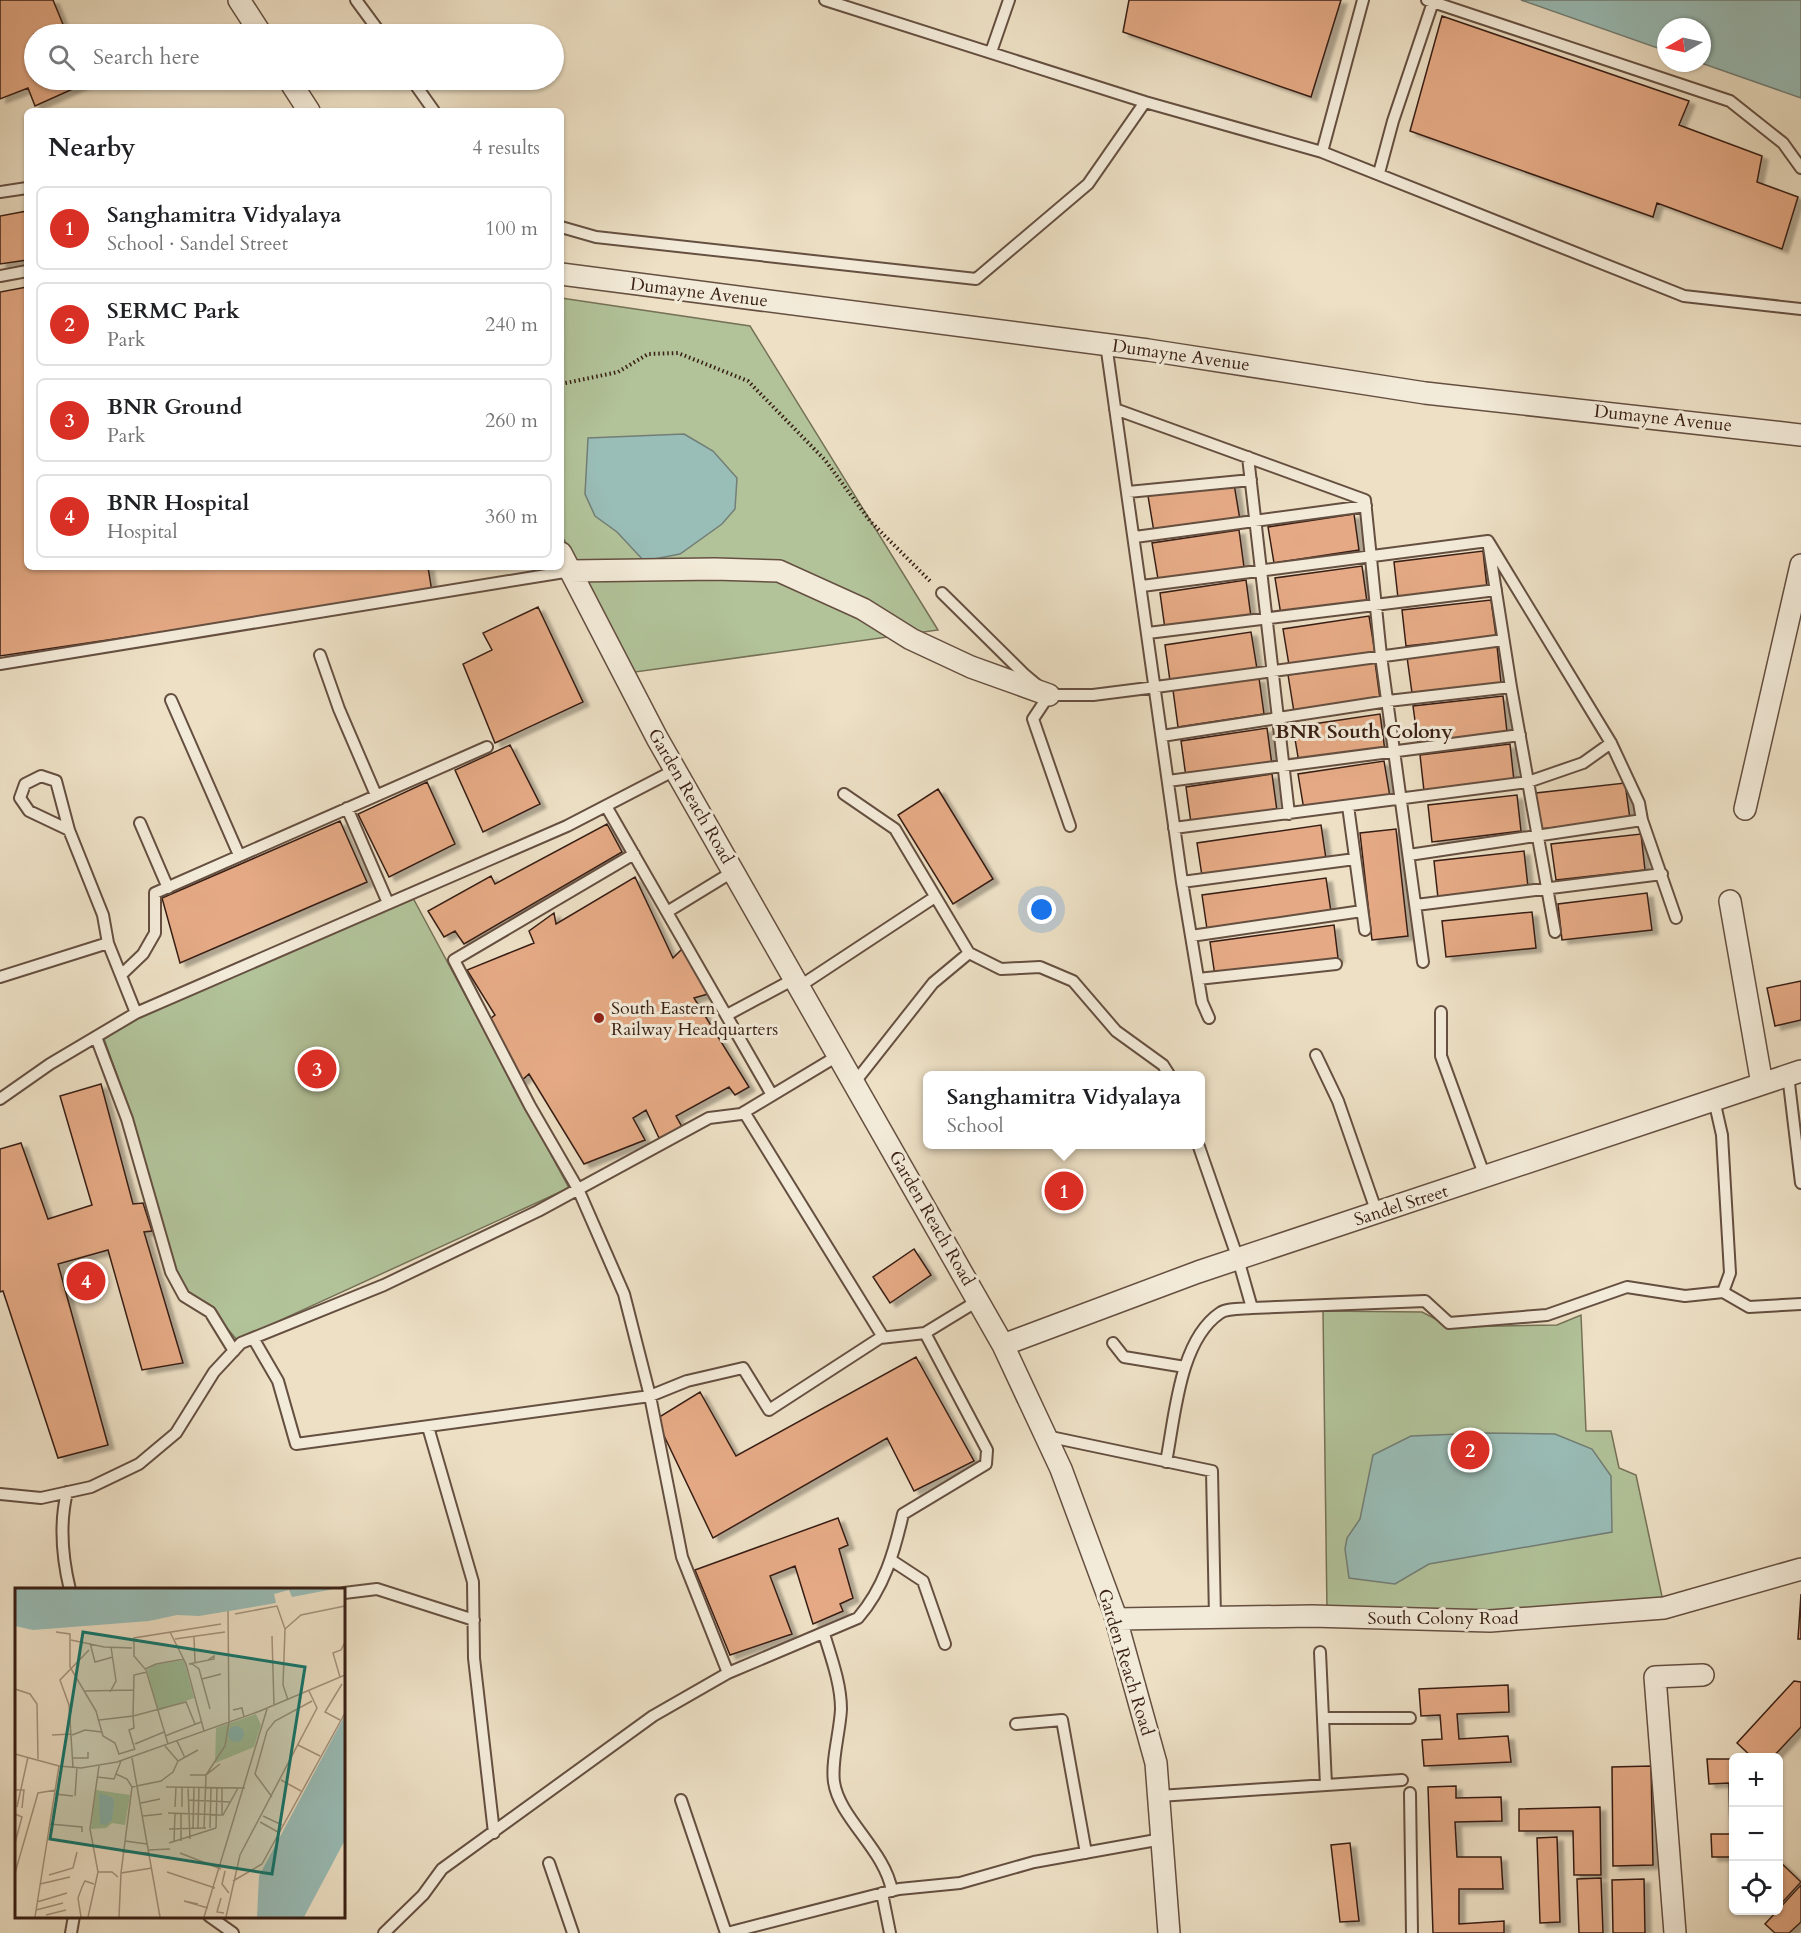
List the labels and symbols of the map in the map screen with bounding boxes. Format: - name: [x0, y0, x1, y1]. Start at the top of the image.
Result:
- north arrow: [1657, 18, 1711, 72]
- street label: Dumayne Avenue: [629, 272, 769, 313]
- street label: Dumayne Avenue: [1111, 333, 1251, 378]
- street label: Dumayne Avenue: [1593, 399, 1733, 438]
- district label: BNR South Colony: [1275, 718, 1454, 745]
- street label: Garden Reach Road: [642, 724, 740, 869]
- your location: [1027, 895, 1056, 924]
- place label: South Eastern Railway Headquarters: [611, 996, 778, 1042]
- marker: South Eastern Railway Headquarters: [592, 1011, 606, 1025]
- pin: 3: [298, 1046, 336, 1092]
- street label: Garden Reach Road: [883, 1146, 981, 1291]
- pin: 1: [1044, 1168, 1084, 1214]
- street label: Sandel Street: [1351, 1178, 1452, 1232]
- pin: 4: [66, 1258, 106, 1304]
- pin: 2: [1450, 1428, 1490, 1472]
- street label: Garden Reach Road: [1091, 1586, 1160, 1739]
- inset map: [15, 1588, 345, 1918]
- street label: South Colony Road: [1368, 1606, 1519, 1631]

